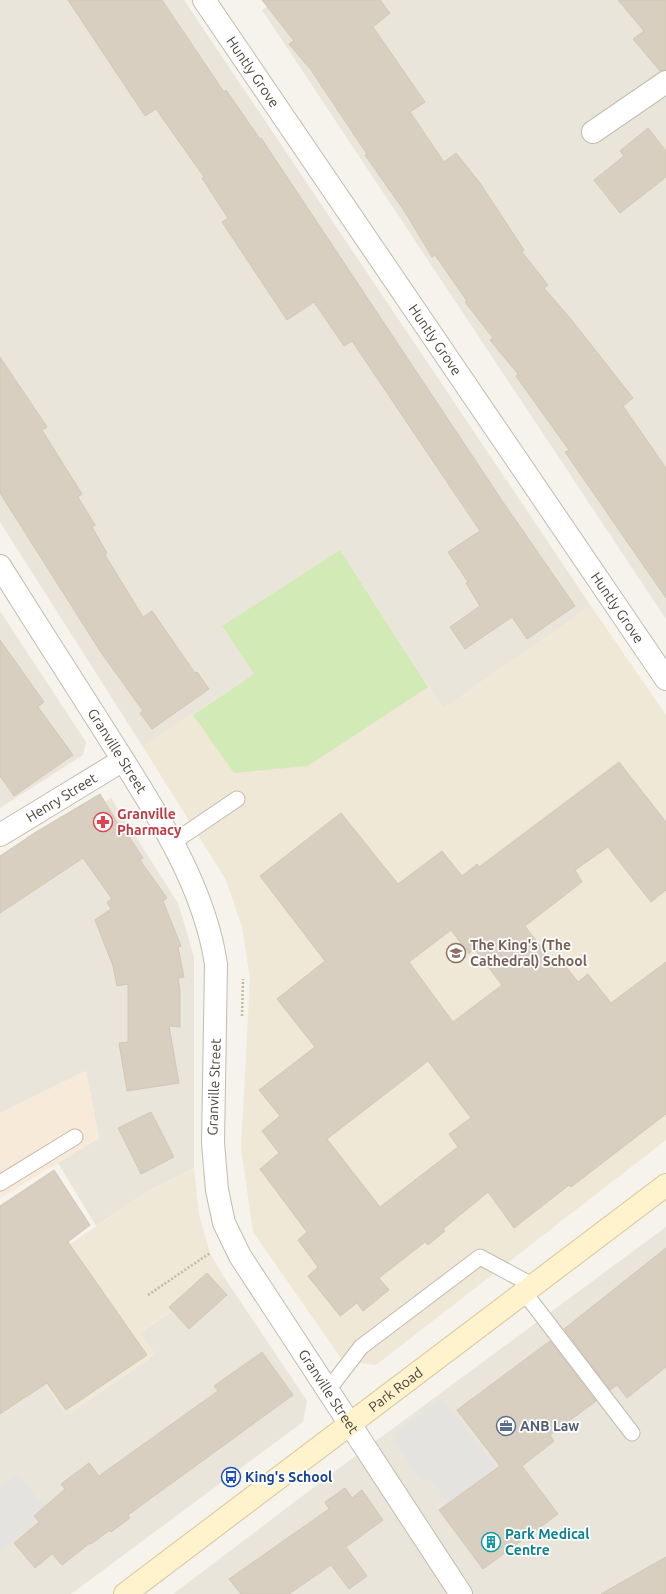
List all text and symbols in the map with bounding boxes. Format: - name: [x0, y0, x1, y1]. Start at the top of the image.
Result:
- street label: Huntly Grove: [223, 33, 283, 110]
- street label: Huntly Grove: [405, 301, 465, 378]
- street label: Huntly Grove: [588, 569, 647, 646]
- street label: Granville Street: [85, 706, 150, 797]
- street label: Henry Street: [23, 770, 100, 825]
- place label: Granville Pharmacy: [117, 806, 182, 838]
- pharmacy icon: Granville Pharmacy: [92, 811, 114, 833]
- place label: The King's (The Cathedral) School: [470, 937, 587, 969]
- school or university icon: The King's (The Cathedral) School: [445, 942, 467, 964]
- street label: Granville Street: [204, 1038, 224, 1136]
- street label: Granville Street: [295, 1346, 362, 1437]
- street label: Park Road: [365, 1364, 426, 1415]
- office icon: ANB Law: [495, 1415, 517, 1437]
- place label: ANB Law: [520, 1418, 579, 1434]
- bus stop icon: King's School: [220, 1466, 242, 1488]
- place label: King's School: [245, 1469, 332, 1485]
- place label: Park Medical Centre: [505, 1526, 589, 1558]
- building icon: Park Medical Centre: [480, 1531, 502, 1553]

